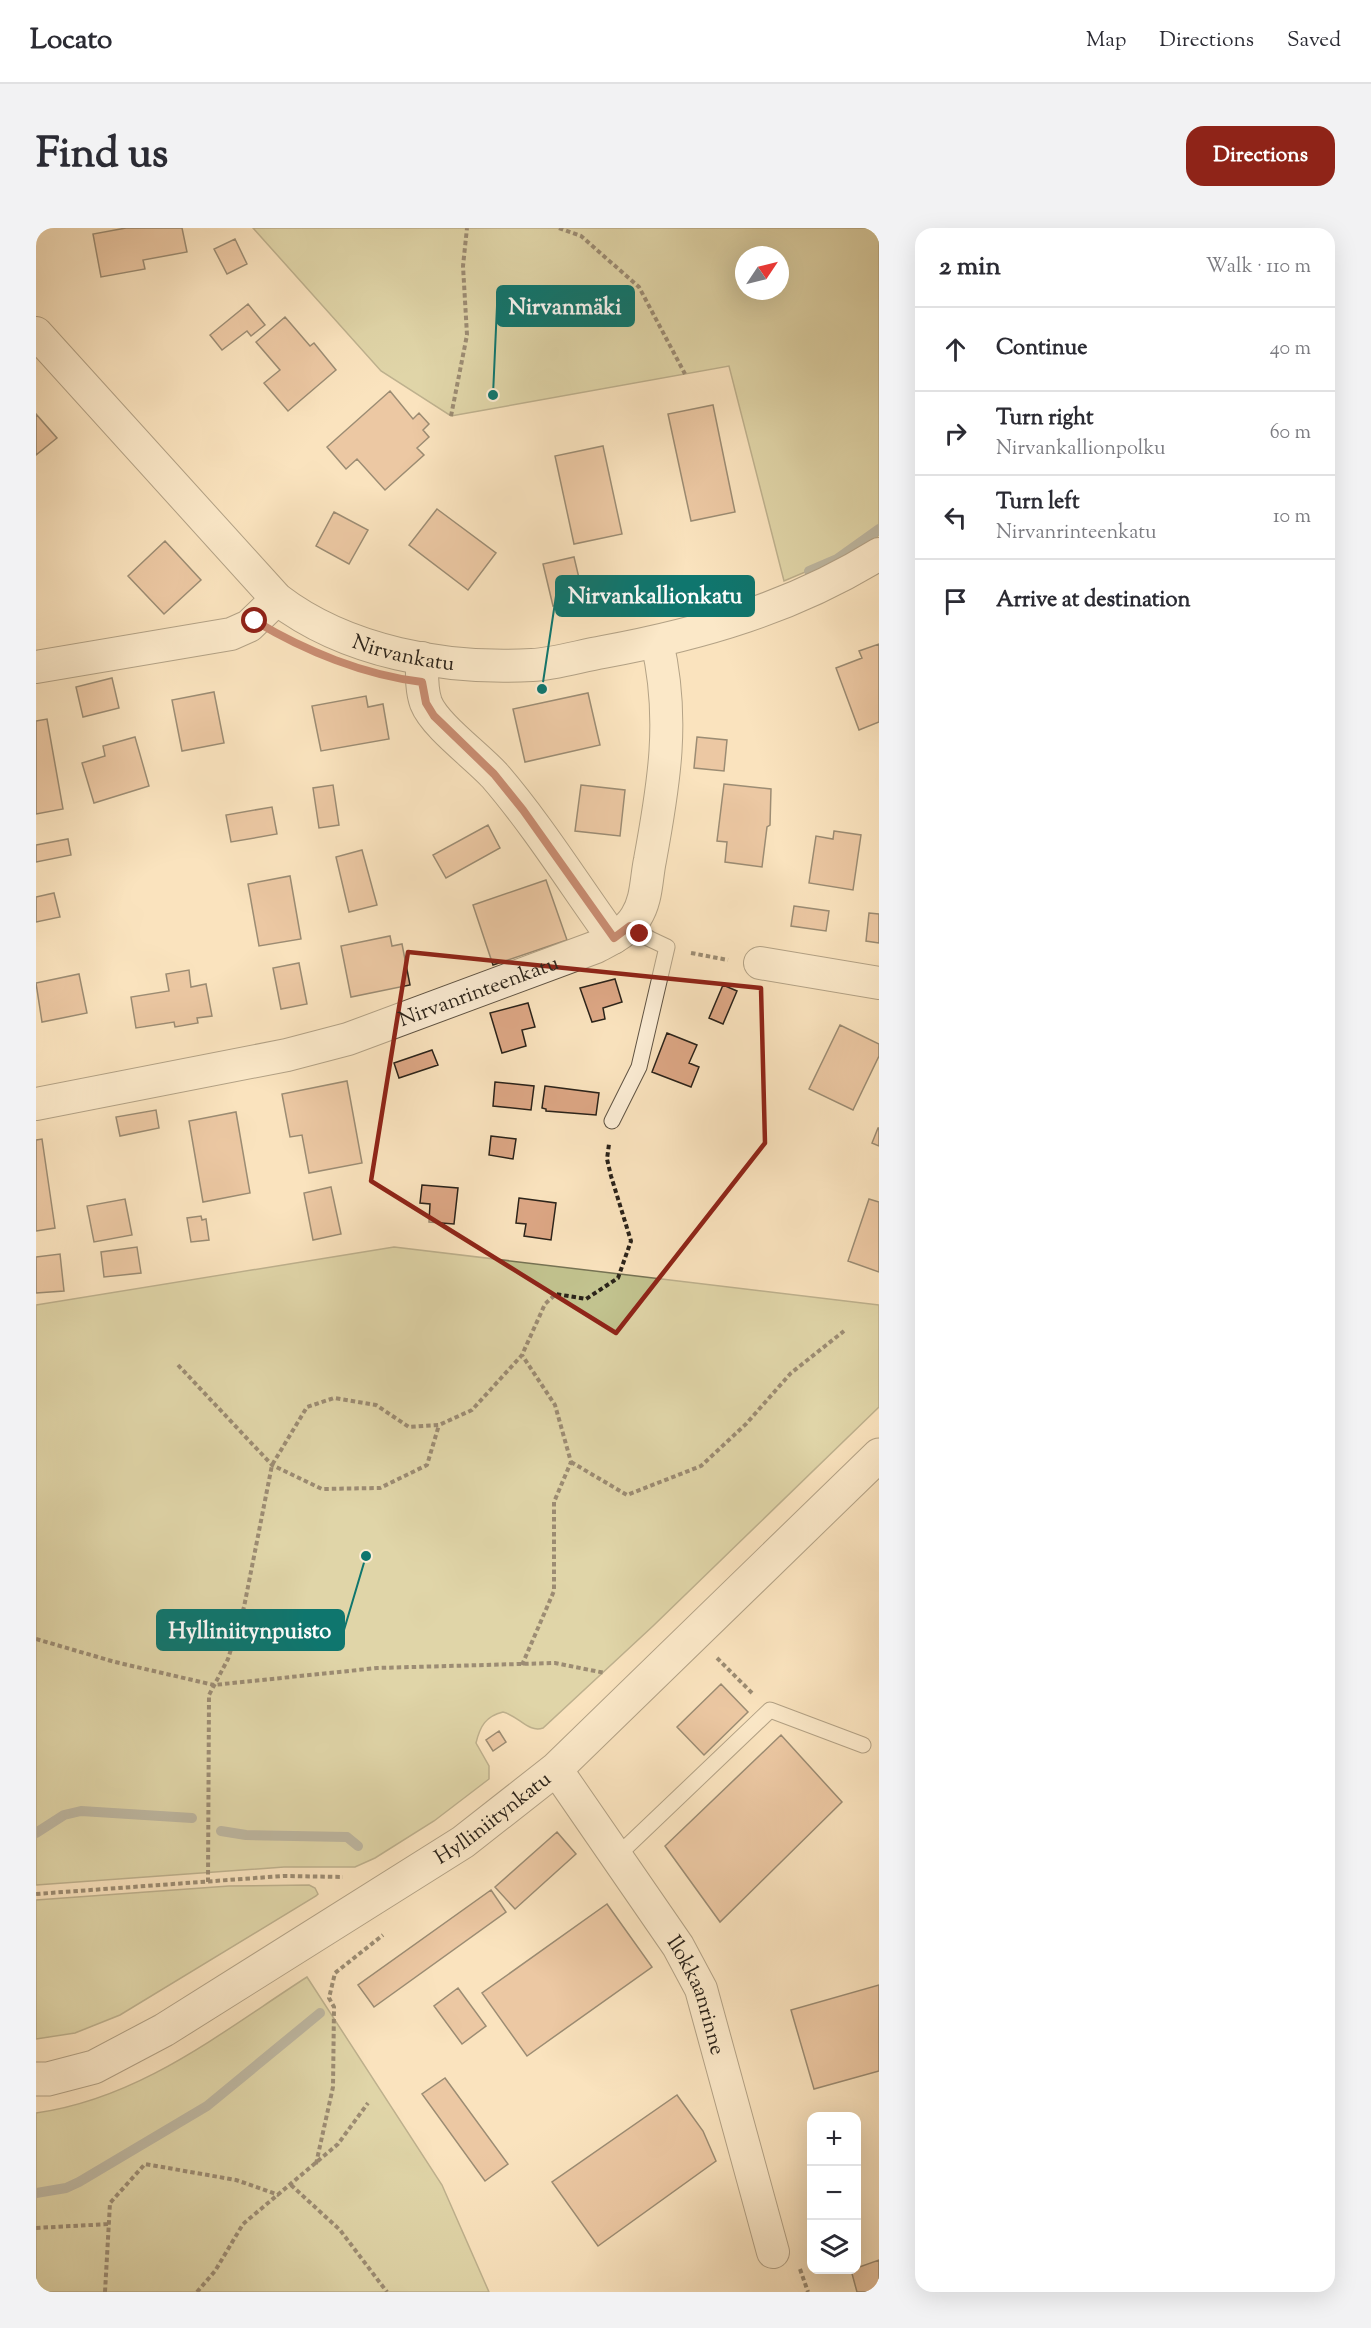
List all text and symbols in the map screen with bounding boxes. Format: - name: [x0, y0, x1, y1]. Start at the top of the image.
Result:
- text: Locato: [30, 21, 112, 61]
- text: Map: [1086, 26, 1126, 56]
- text: Directions: [1159, 26, 1254, 56]
- text: Saved: [1287, 26, 1341, 56]
- text: Find us: [36, 126, 168, 186]
- button: Directions: [1186, 126, 1335, 186]
- north arrow: [735, 246, 789, 300]
- text: 2 min: [939, 249, 1001, 286]
- text: Walk · 110 m: [1206, 253, 1311, 282]
- callout: Nirvanmäki: [497, 286, 634, 326]
- text: Nirvanmäki: [508, 293, 622, 325]
- icon: ahead: [939, 333, 972, 366]
- text: Continue: [996, 333, 1087, 365]
- text: 40 m: [1270, 335, 1311, 364]
- text: Turn right: [996, 403, 1093, 435]
- icon: right: [939, 417, 972, 450]
- text: 60 m: [1270, 419, 1311, 448]
- text: Nirvankallionpolku: [996, 435, 1166, 464]
- text: Turn left: [996, 487, 1079, 519]
- icon: left: [939, 501, 972, 534]
- text: 10 m: [1273, 503, 1311, 532]
- text: Nirvanrinteenkatu: [996, 519, 1157, 548]
- callout: Nirvankallionkatu: [556, 576, 754, 616]
- text: Nirvankallionkatu: [568, 582, 742, 614]
- icon: arrive: [939, 585, 972, 618]
- text: Arrive at destination: [996, 585, 1191, 617]
- route start: [241, 607, 267, 633]
- street label: Nirvankatu: [348, 628, 456, 680]
- route end: [626, 920, 652, 946]
- street label: Nirvanrinteenkatu: [395, 949, 564, 1036]
- callout: Hylliniitynpuisto: [157, 1610, 344, 1650]
- text: Hylliniitynpuisto: [169, 1617, 331, 1649]
- street label: Hylliniitynkatu: [429, 1765, 558, 1873]
- street label: Ilokkaanrinne: [658, 1930, 731, 2059]
- map controls: [807, 2112, 861, 2274]
- button: +: [807, 2112, 861, 2166]
- button: −: [807, 2166, 861, 2220]
- button: layers: [807, 2220, 861, 2274]

